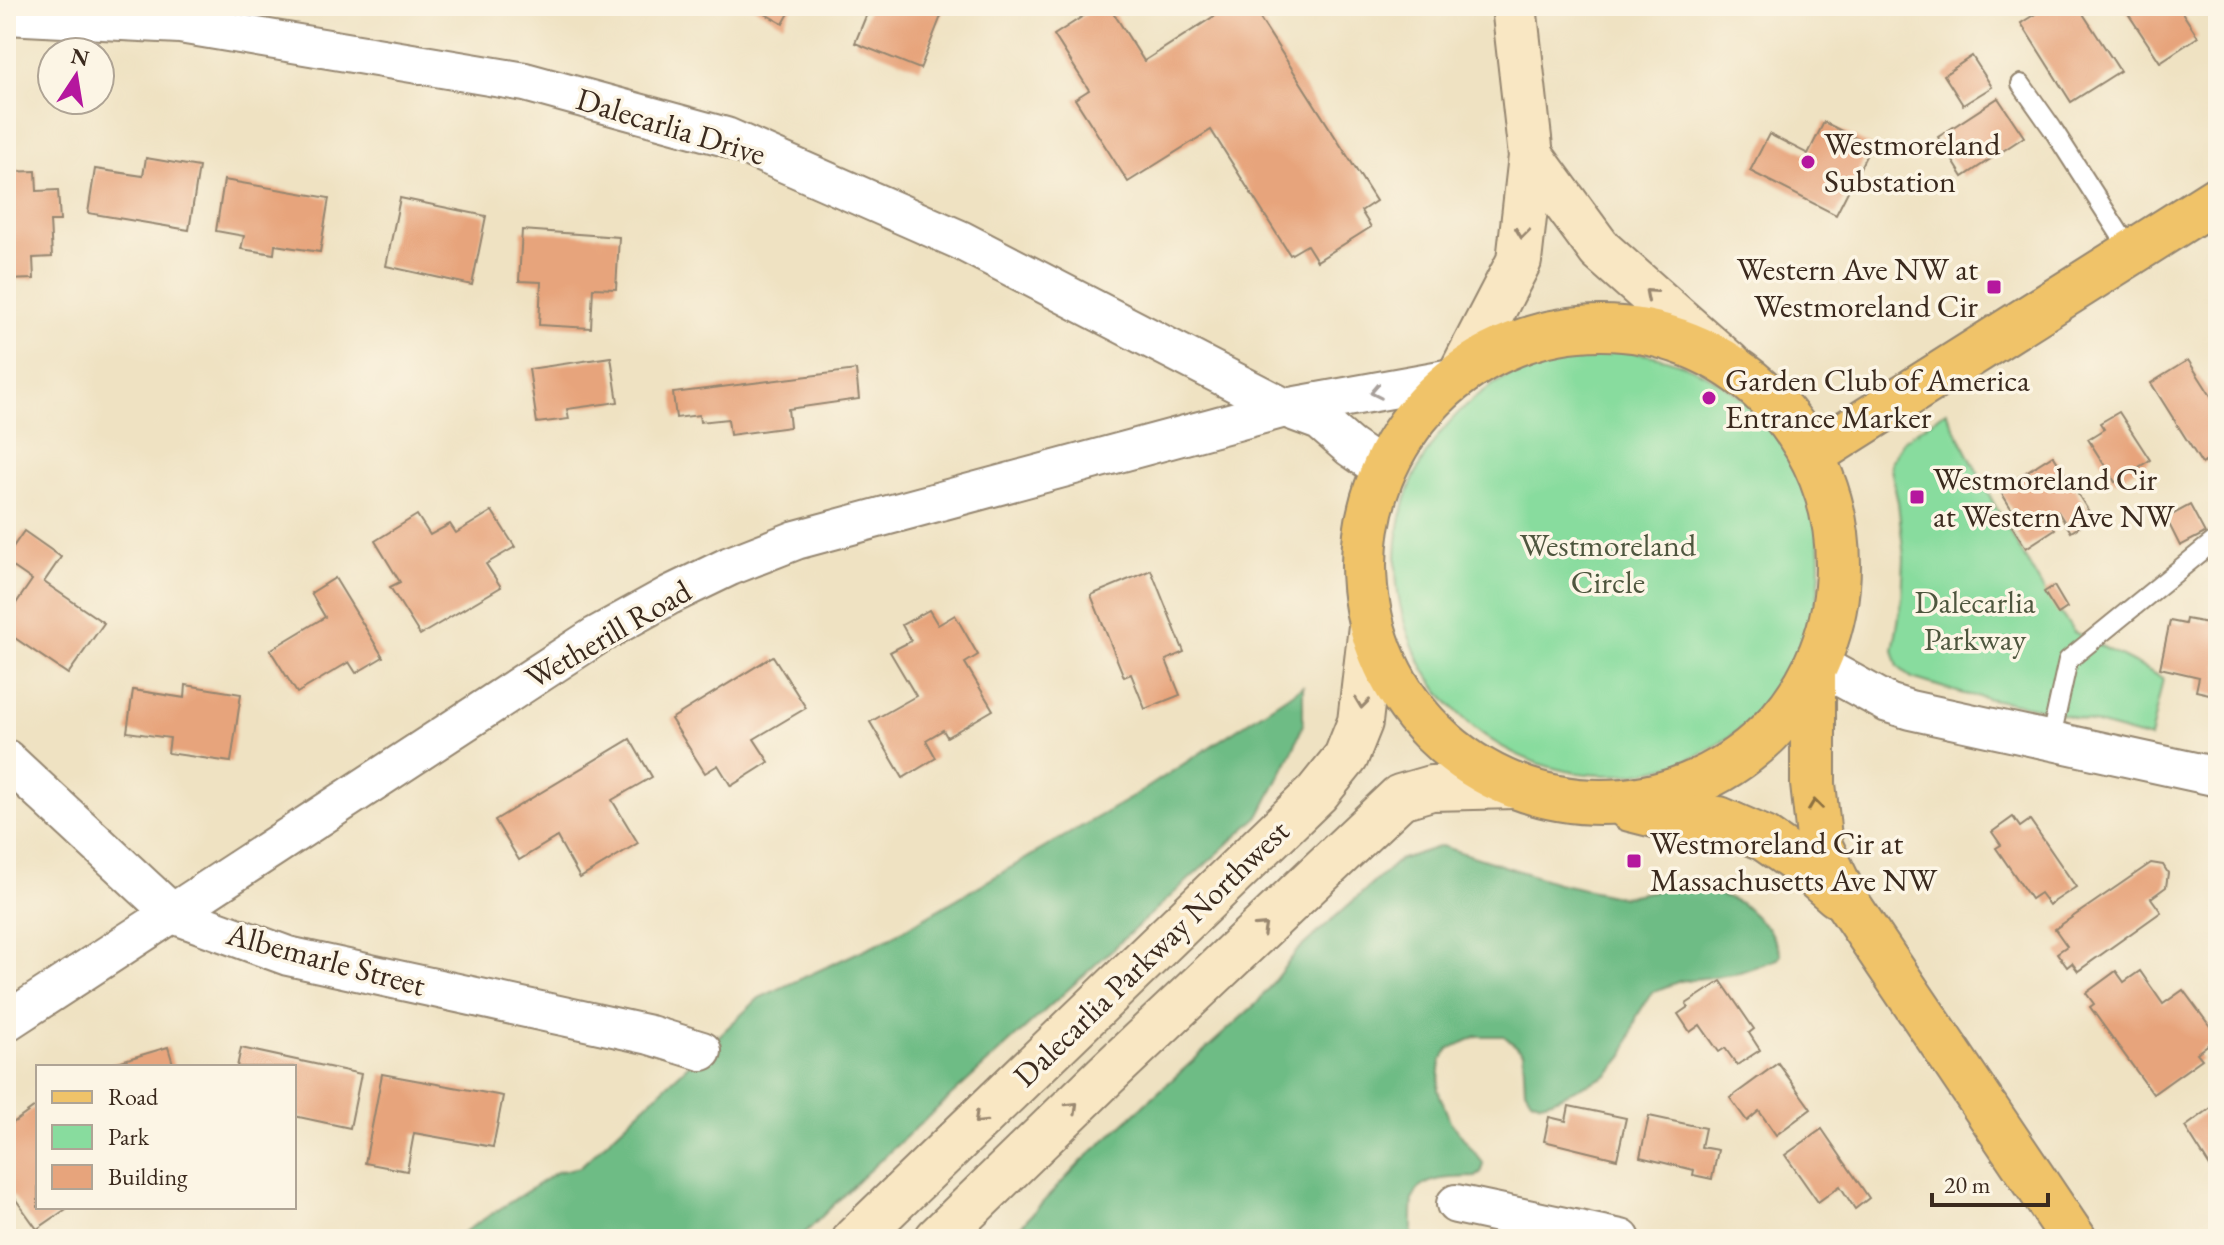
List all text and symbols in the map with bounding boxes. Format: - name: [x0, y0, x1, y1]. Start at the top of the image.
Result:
- north arrow: [36, 36, 116, 116]
- text: N: [68, 41, 92, 73]
- street label: Dalecarlia Drive: [571, 77, 771, 175]
- place label: Westmoreland Substation: [1824, 123, 2001, 202]
- marker: Westmoreland Substation: [1799, 153, 1817, 171]
- one-way arrow: [1514, 226, 1531, 240]
- place label: Western Ave NW at Westmoreland Cir: [1737, 248, 1978, 327]
- marker: Western Ave NW at Westmoreland Cir: [1985, 278, 2003, 296]
- one-way arrow: [1644, 289, 1659, 303]
- place label: Garden Club of America Entrance Marker: [1725, 359, 2030, 438]
- one-way arrow: [1369, 383, 1382, 400]
- marker: Garden Club of America Entrance Marker: [1700, 389, 1718, 407]
- place label: Westmoreland Cir at Western Ave NW: [1933, 458, 2175, 537]
- marker: Westmoreland Cir at Western Ave NW: [1908, 488, 1926, 506]
- park label: Westmoreland Circle: [1520, 524, 1697, 603]
- street label: Wetherill Road: [517, 569, 699, 698]
- park label: Dalecarlia Parkway: [1914, 581, 2036, 660]
- one-way arrow: [1353, 697, 1370, 710]
- one-way arrow: [1807, 798, 1824, 811]
- street label: Dalecarlia Parkway Northwest: [1004, 810, 1298, 1096]
- place label: Westmoreland Cir at Massachusetts Ave NW: [1650, 822, 1938, 901]
- marker: Westmoreland Cir at Massachusetts Ave NW: [1625, 852, 1643, 870]
- street label: Albemarle Street: [221, 912, 430, 1006]
- one-way arrow: [1253, 923, 1267, 937]
- legend: [36, 1065, 296, 1209]
- text: Road: [108, 1081, 159, 1112]
- one-way arrow: [1064, 1102, 1078, 1116]
- one-way arrow: [973, 1110, 988, 1124]
- text: Park: [108, 1121, 150, 1152]
- scale bar: [1932, 1157, 2048, 1207]
- text: Building: [108, 1161, 188, 1192]
- text: 20 m: [1944, 1169, 1991, 1200]

